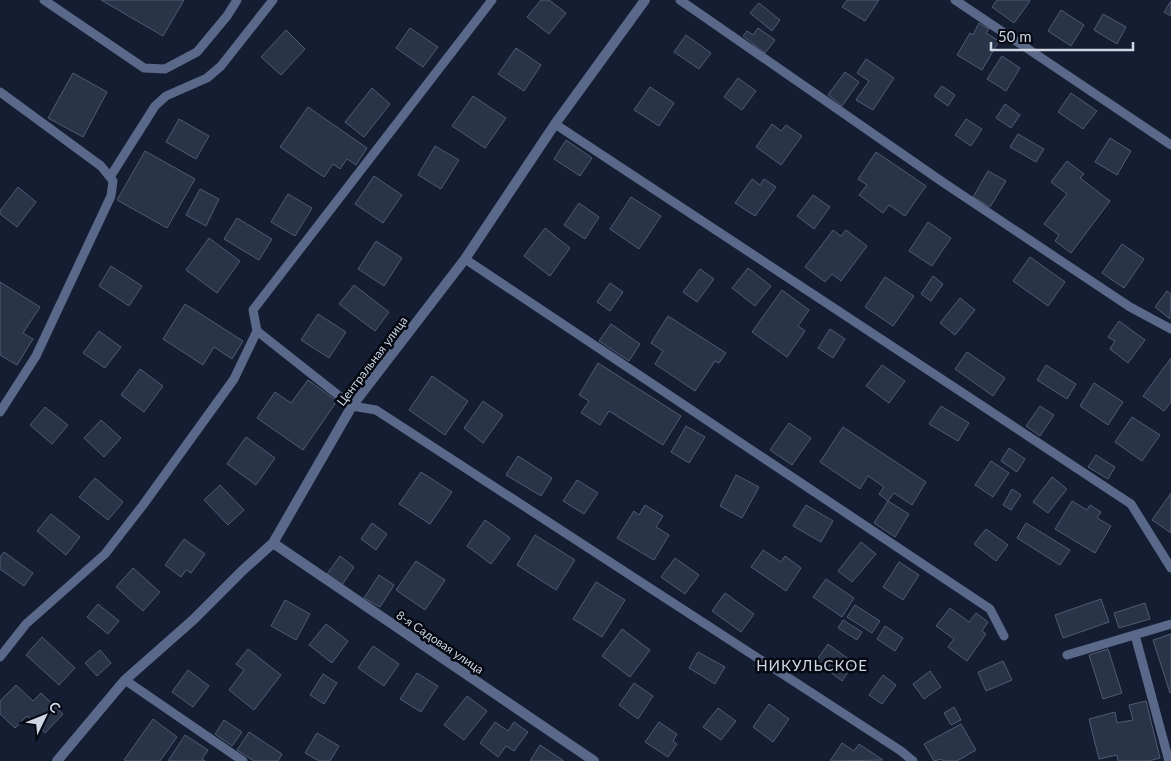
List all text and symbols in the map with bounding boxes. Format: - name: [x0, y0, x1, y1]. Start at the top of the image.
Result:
- scale bar: [991, 20, 1134, 52]
- text: 50 m: [998, 27, 1032, 45]
- street label: Центральная улица: [333, 313, 411, 409]
- street label: 8-я Садовая улица: [393, 607, 487, 677]
- district label: НИКУЛЬСКОЕ: [756, 656, 868, 674]
- north arrow: [20, 691, 70, 741]
- text: С: [45, 698, 65, 717]

